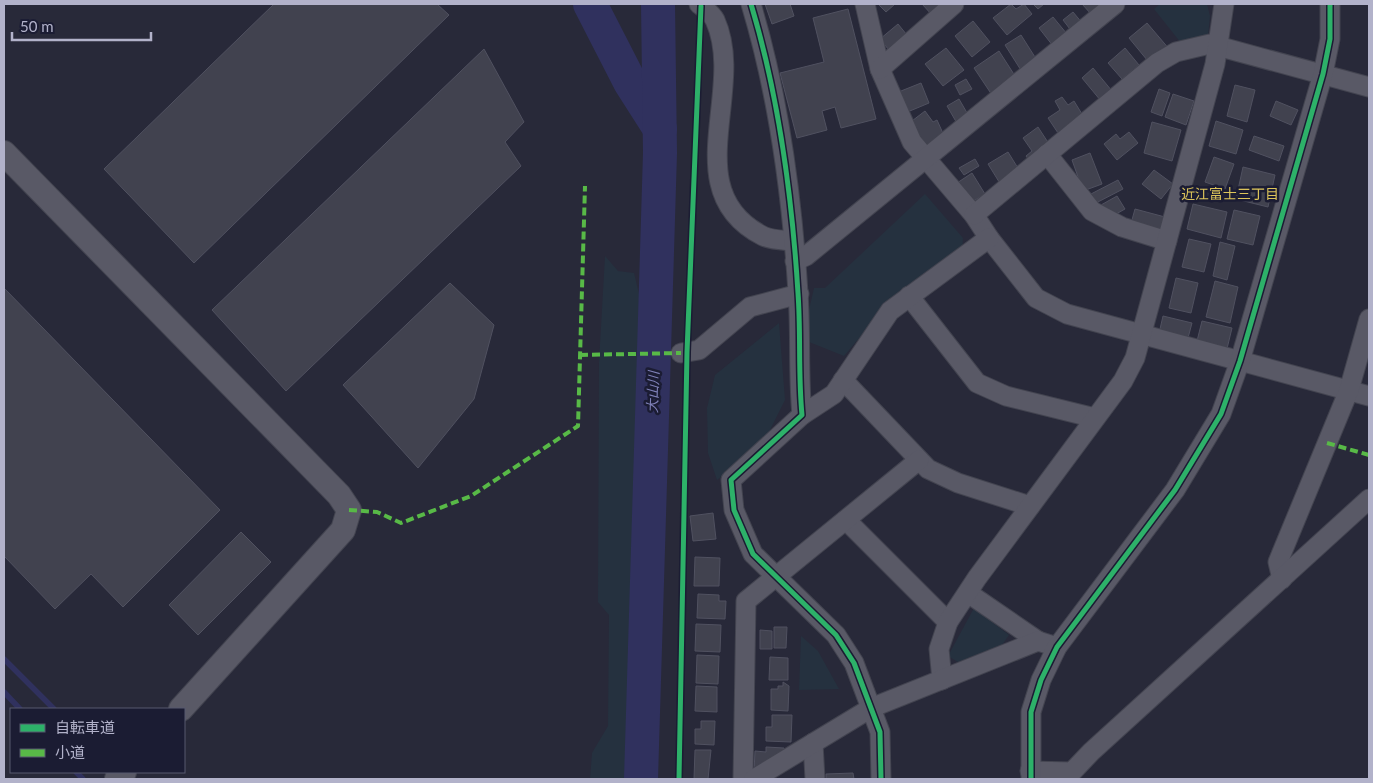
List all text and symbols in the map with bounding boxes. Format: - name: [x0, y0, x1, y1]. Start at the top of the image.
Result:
- scale bar: [12, 10, 151, 42]
- text: 50 m: [20, 17, 54, 35]
- district label: 近江富士三丁目: [1181, 185, 1279, 202]
- water label: 大山川: [643, 369, 662, 413]
- legend: [10, 708, 185, 773]
- text: 自転車道: [55, 718, 115, 736]
- text: 小道: [55, 743, 85, 761]

